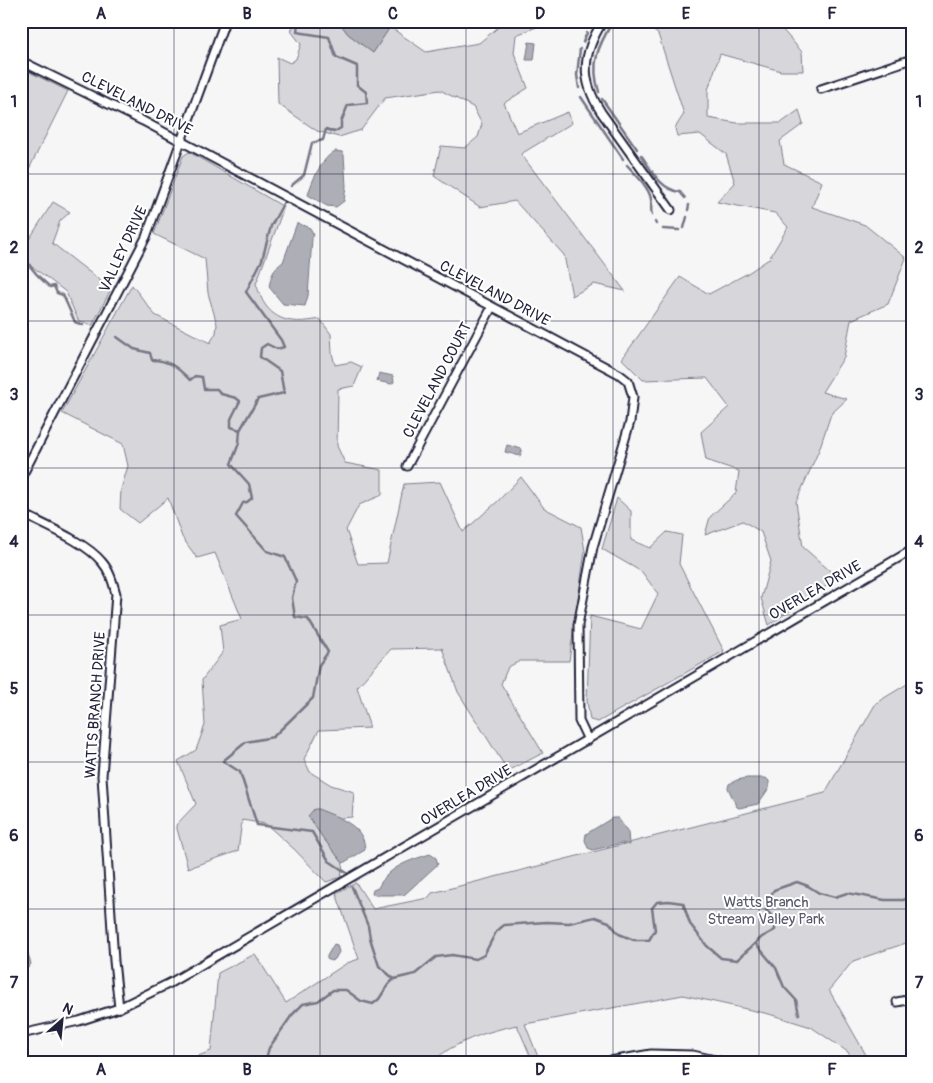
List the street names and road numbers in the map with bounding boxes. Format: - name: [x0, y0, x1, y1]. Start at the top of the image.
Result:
- street label: CLEVELAND DRIVE: [78, 67, 196, 140]
- street label: VALLEY DRIVE: [95, 203, 152, 296]
- street label: CLEVELAND DRIVE: [436, 256, 553, 331]
- street label: CLEVELAND COURT: [399, 319, 476, 441]
- street label: OVERLEA DRIVE: [766, 556, 865, 625]
- street label: WATTS BRANCH DRIVE: [81, 631, 110, 779]
- street label: OVERLEA DRIVE: [417, 761, 516, 830]

